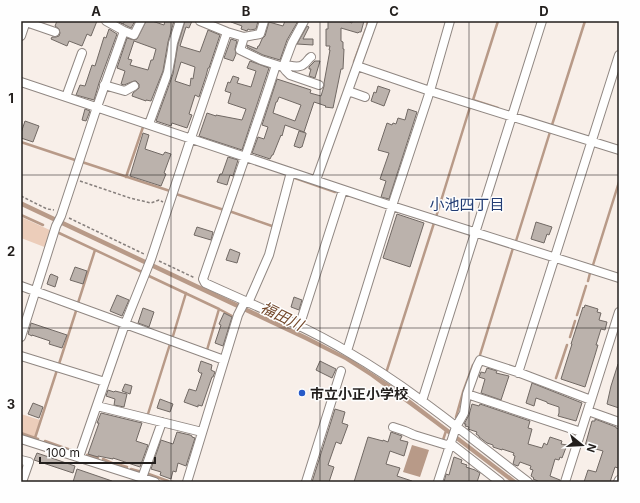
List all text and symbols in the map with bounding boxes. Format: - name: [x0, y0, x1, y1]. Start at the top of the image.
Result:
- text: A: [91, 3, 101, 19]
- text: B: [242, 3, 251, 19]
- text: C: [389, 3, 399, 19]
- text: D: [539, 3, 549, 19]
- text: 1: [8, 90, 14, 106]
- district label: 小池四丁目: [429, 195, 505, 214]
- text: 2: [7, 243, 15, 259]
- water label: 福田川: [258, 298, 308, 335]
- place label: 市立小正小学校: [310, 385, 408, 402]
- marker: 市立小正小学校: [297, 388, 307, 398]
- text: 3: [7, 396, 15, 412]
- north arrow: [562, 425, 602, 465]
- scale bar: [40, 439, 155, 465]
- text: N: [584, 442, 599, 454]
- text: 100 m: [46, 445, 80, 460]

